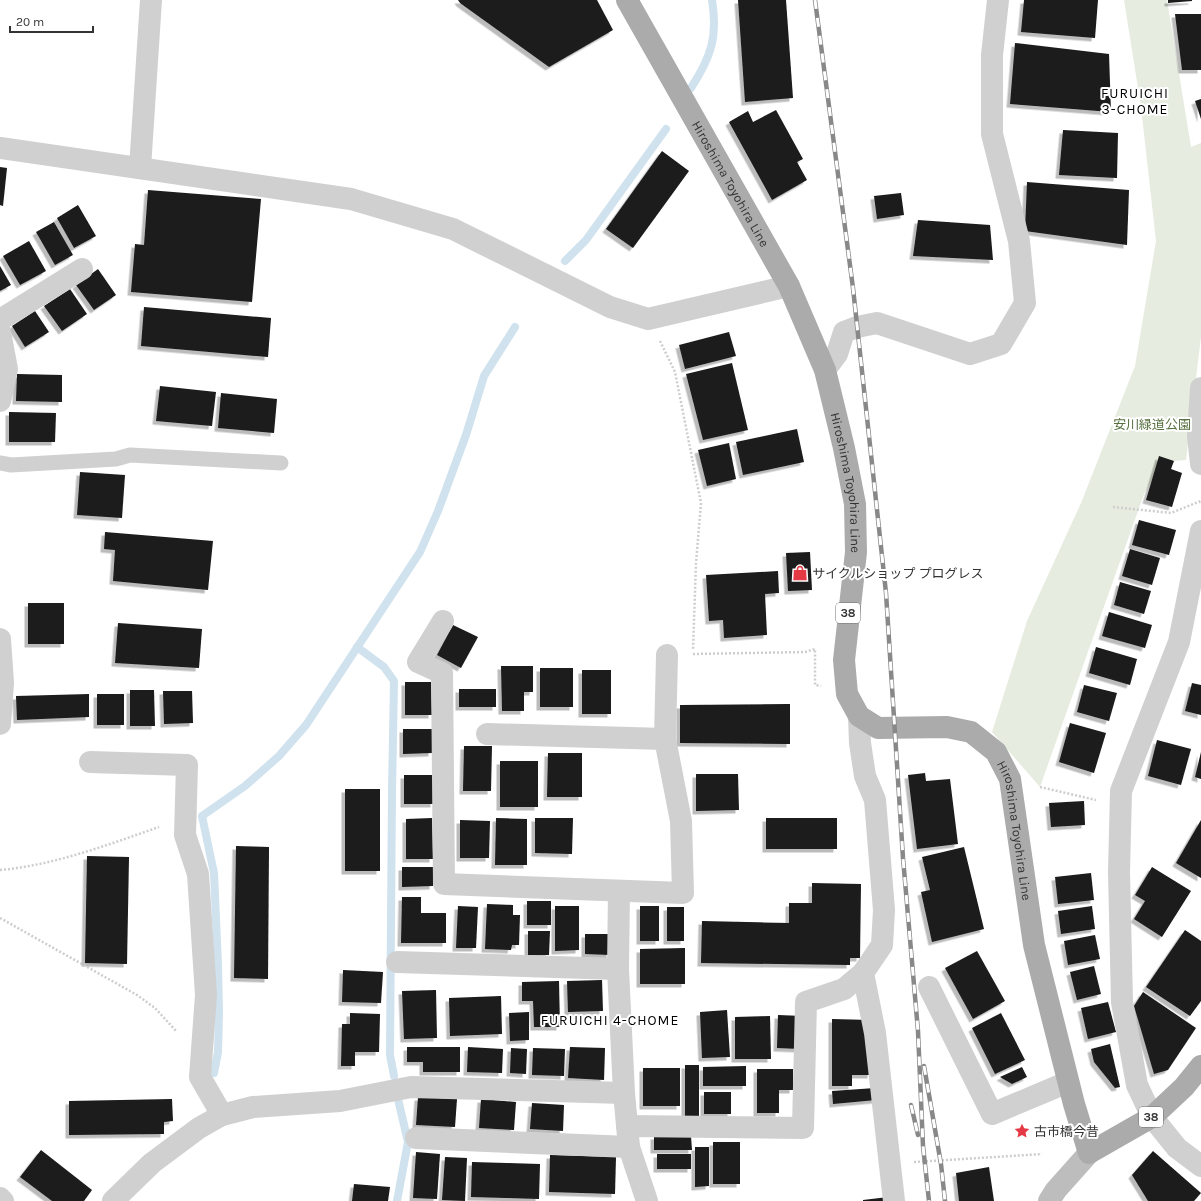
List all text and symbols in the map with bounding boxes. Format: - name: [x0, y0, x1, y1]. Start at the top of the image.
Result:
- scale bar: [10, 8, 93, 34]
- text: 20 m: [16, 15, 44, 29]
- district label: FURUICHI 3-CHOME: [1101, 85, 1169, 118]
- street label: Hiroshima Toyohira Line: [689, 118, 772, 250]
- street label: Hiroshima Toyohira Line: [828, 411, 863, 553]
- park label: 安川緑道公園: [1113, 417, 1191, 432]
- shop icon: サイクルショップ プログレス: [791, 564, 809, 582]
- place label: サイクルショップ プログレス: [812, 566, 983, 581]
- road number: 38: [836, 603, 860, 623]
- street label: Hiroshima Toyohira Line: [994, 758, 1034, 902]
- district label: FURUICHI 4-CHOME: [541, 1012, 679, 1029]
- road number: 38: [1139, 1107, 1163, 1127]
- place icon: 古市橋今昔: [1013, 1122, 1031, 1140]
- place label: 古市橋今昔: [1034, 1124, 1099, 1139]

